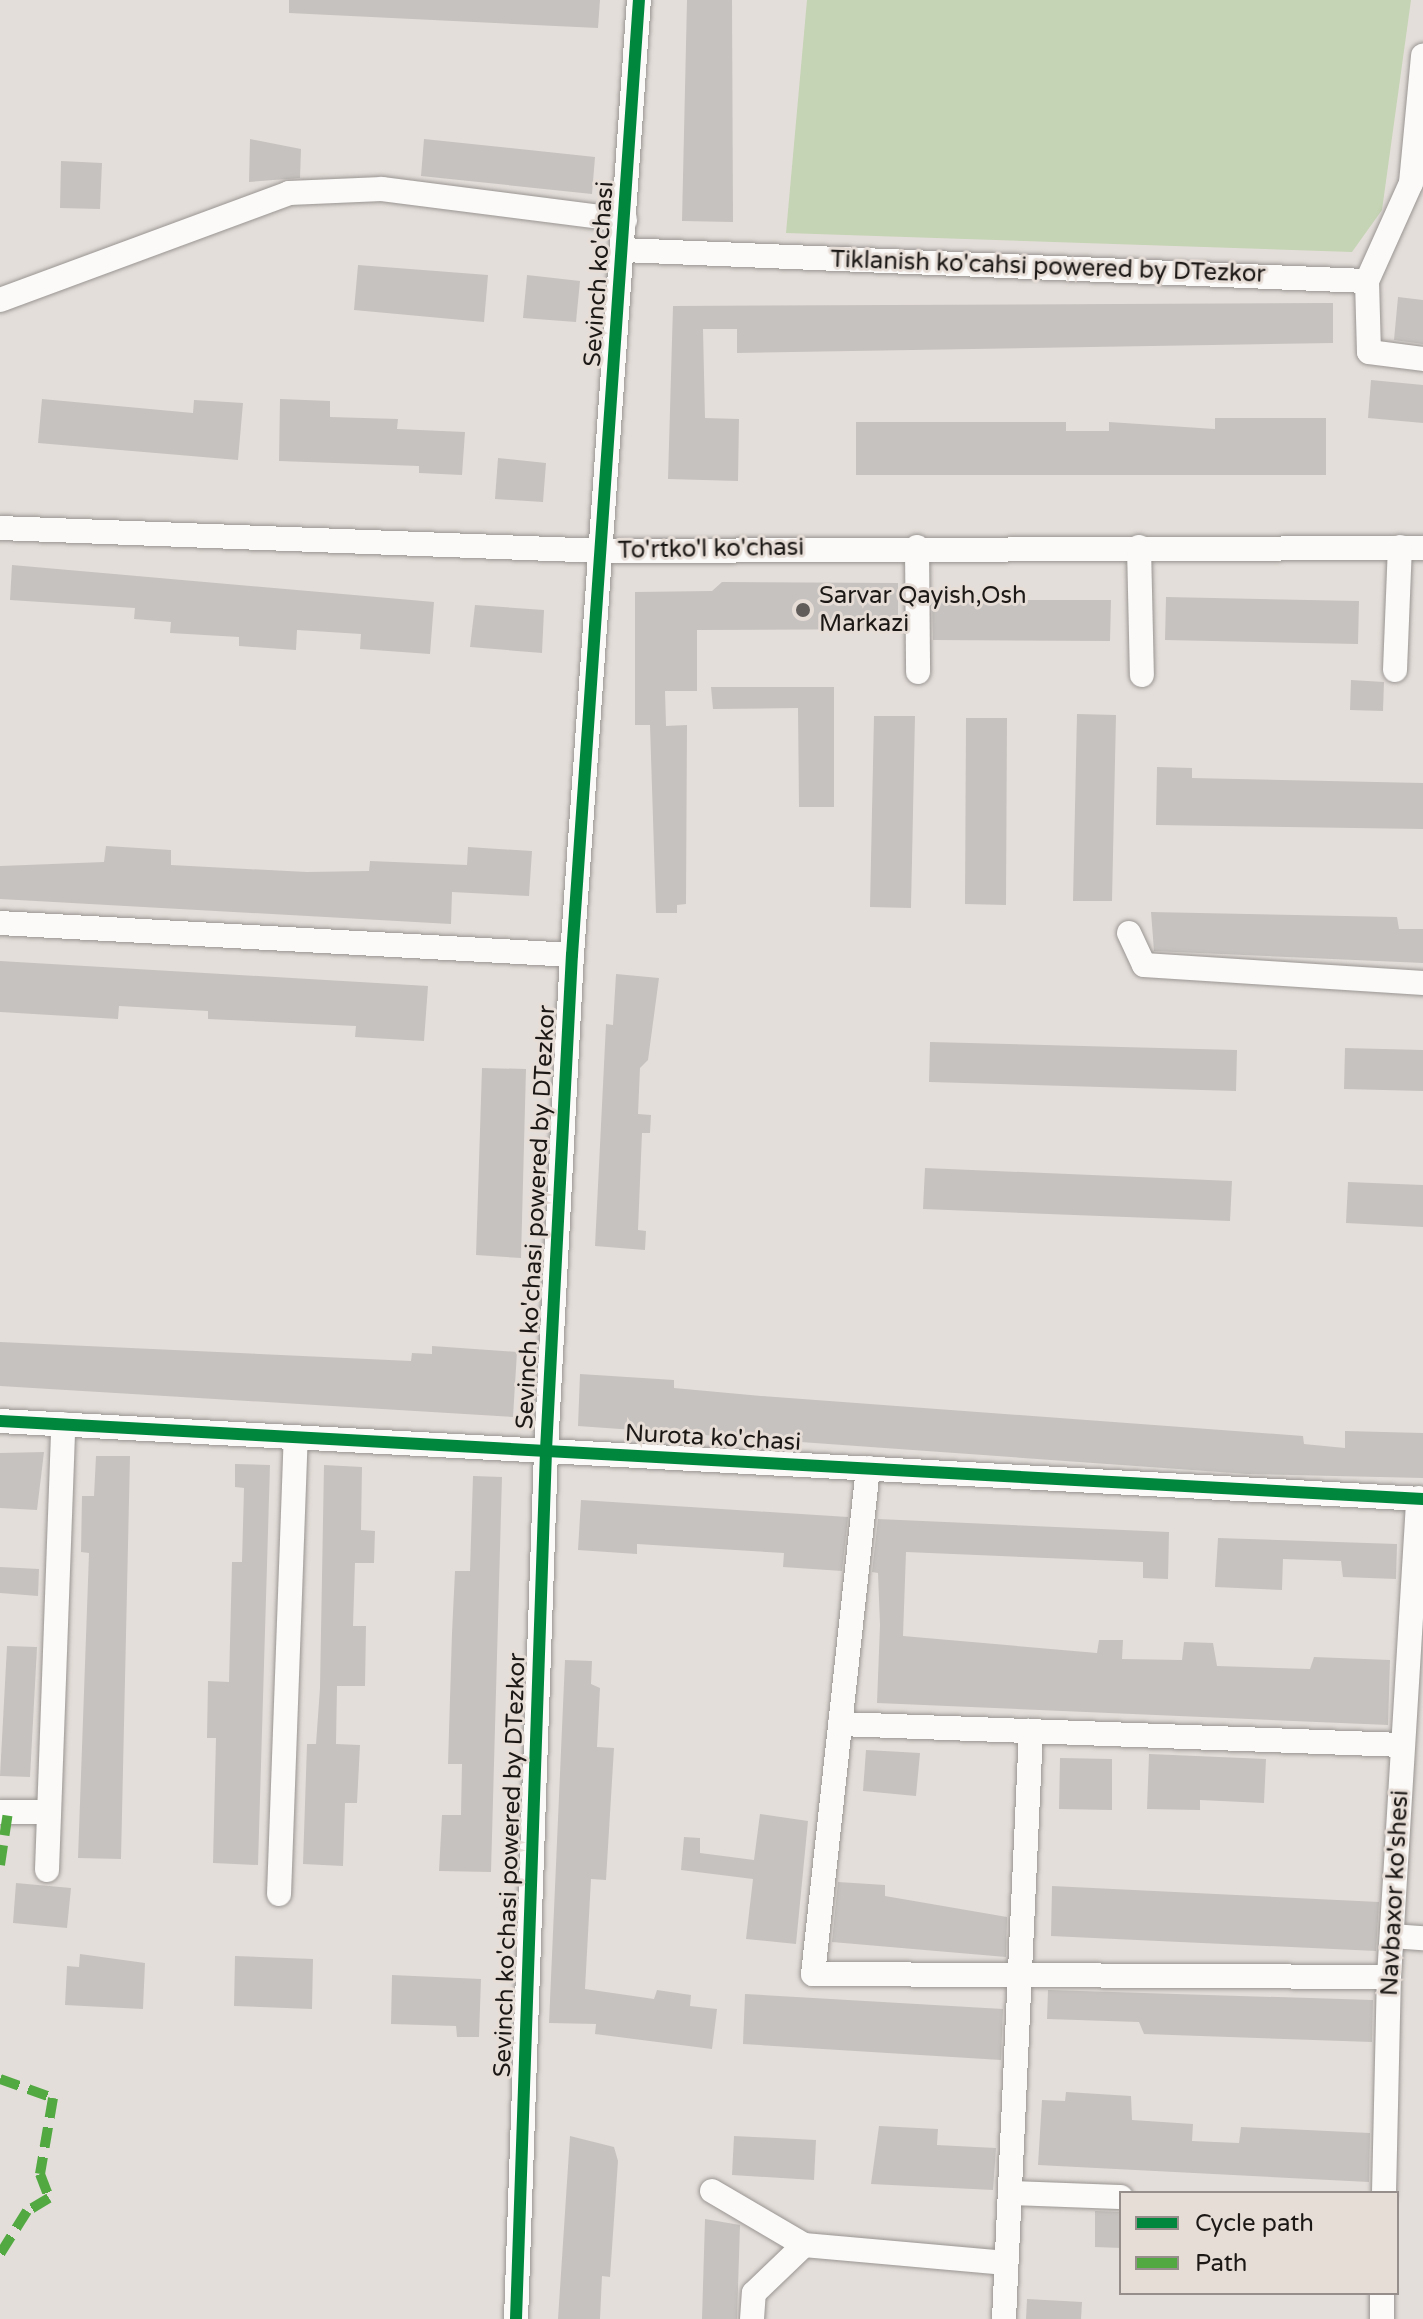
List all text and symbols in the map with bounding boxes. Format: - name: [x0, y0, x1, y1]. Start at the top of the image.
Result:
- street label: Sevinch ko'chasi: [578, 180, 620, 368]
- street label: Tiklanish ko'cahsi powered by DTezkor: [830, 245, 1266, 289]
- street label: To'rtko'l ko'chasi: [617, 533, 805, 565]
- place label: Sarvar Qayish,Osh Markazi: [819, 582, 1027, 638]
- marker: Sarvar Qayish,Osh Markazi: [794, 601, 812, 619]
- street label: Sevinch ko'chasi powered by DTezkor: [511, 1004, 561, 1430]
- street label: Nurota ko'chasi: [624, 1419, 802, 1457]
- street label: Sevinch ko'chasi powered by DTezkor: [488, 1652, 532, 2078]
- street label: Navbaxor ko'shesi: [1375, 1789, 1415, 1997]
- legend: [1119, 2191, 1399, 2295]
- text: Cycle path: [1195, 2209, 1314, 2238]
- text: Path: [1195, 2249, 1248, 2278]

